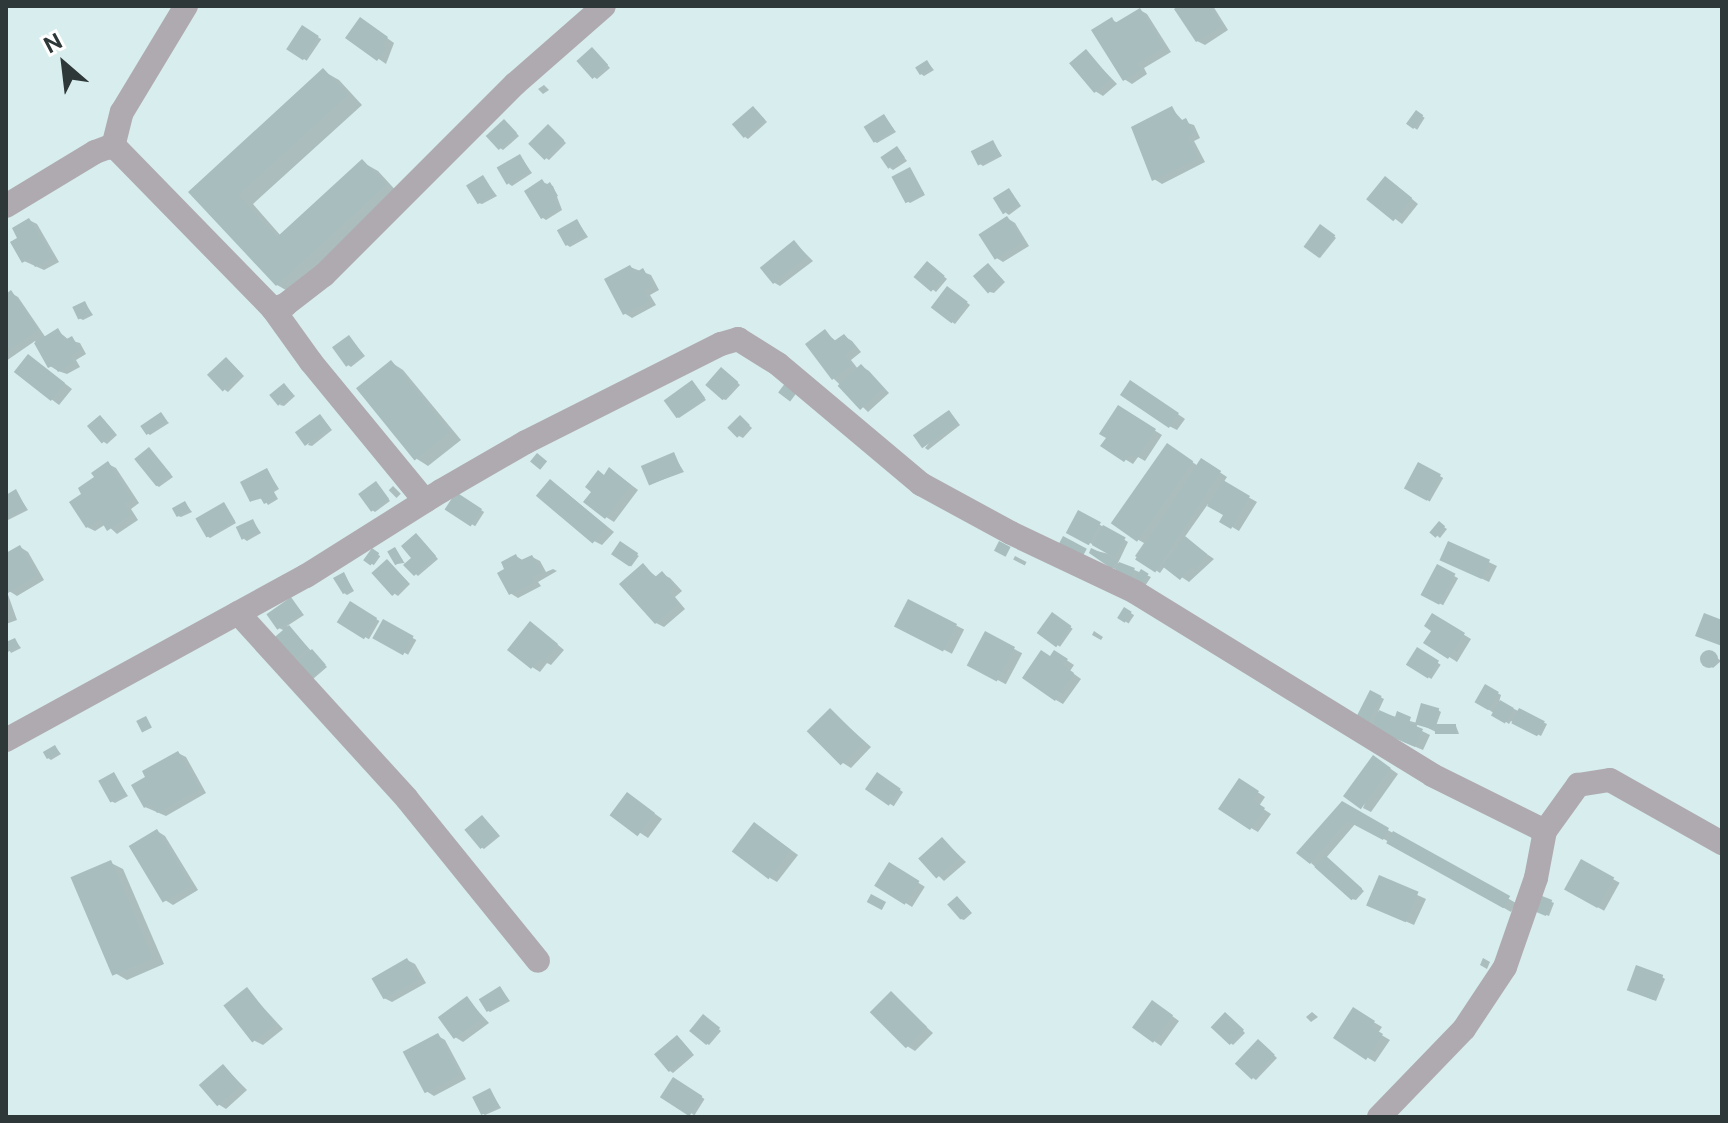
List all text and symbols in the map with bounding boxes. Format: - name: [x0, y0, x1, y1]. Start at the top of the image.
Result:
- north arrow: [24, 24, 104, 104]
- text: N: [39, 27, 66, 58]

